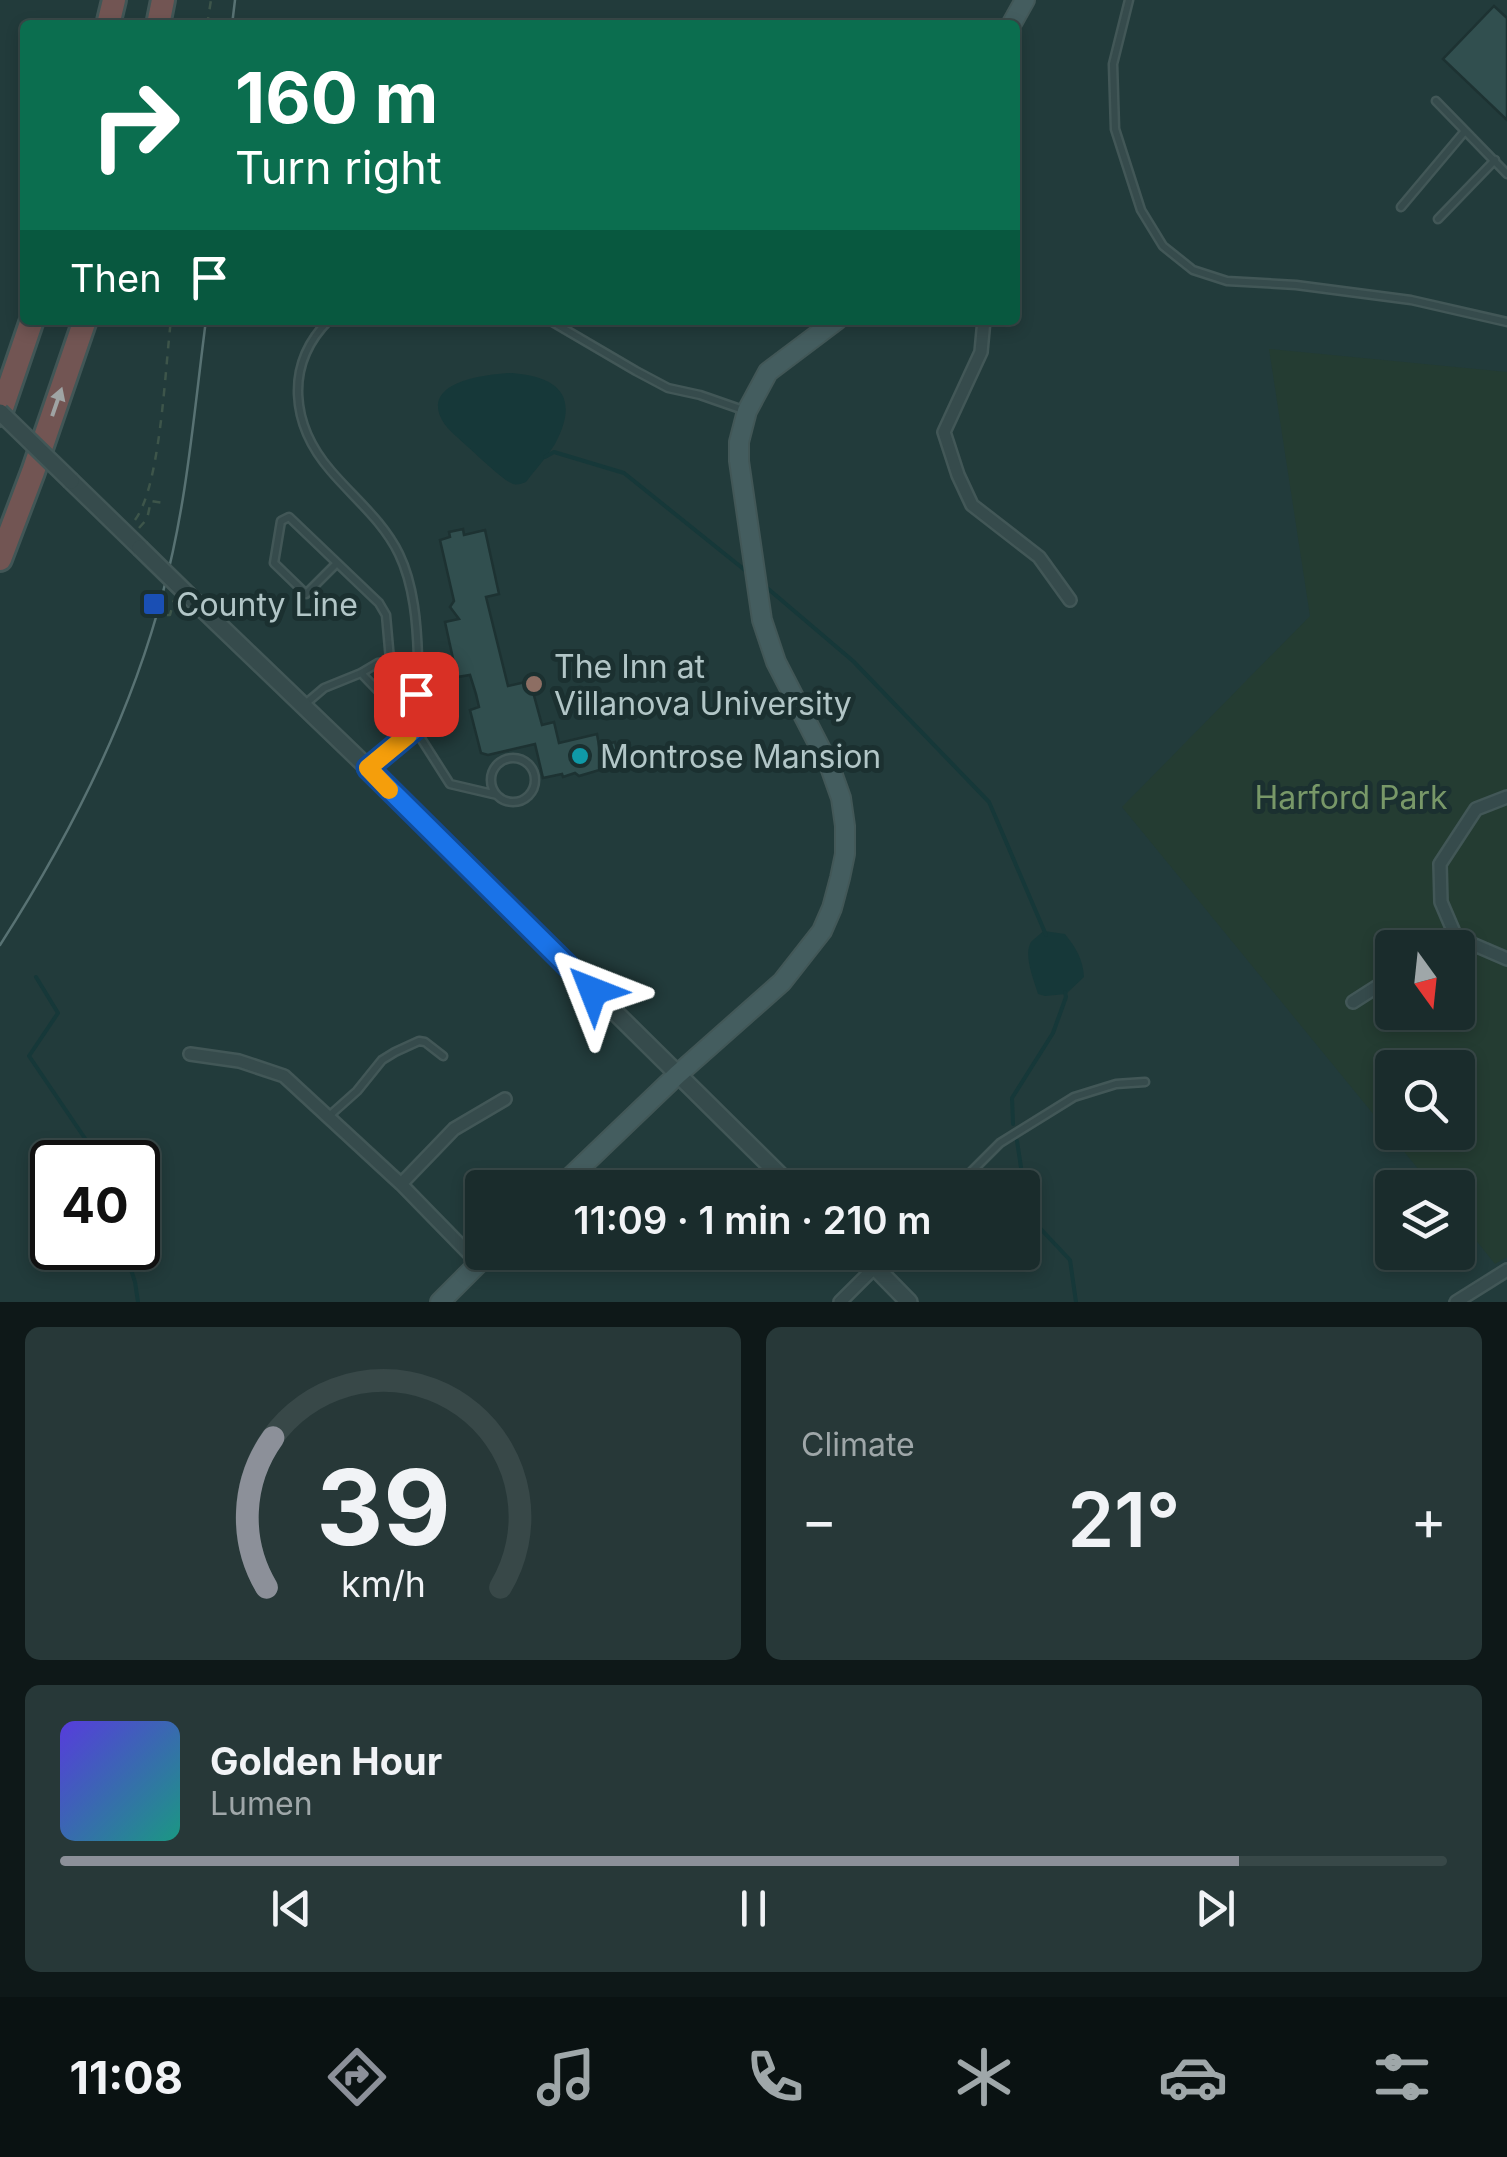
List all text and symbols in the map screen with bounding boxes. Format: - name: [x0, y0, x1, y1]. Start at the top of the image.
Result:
- text: 160 m: [235, 55, 438, 140]
- icon: right: [70, 60, 200, 190]
- text: Turn right: [235, 140, 442, 195]
- icon: arrive: [182, 250, 237, 305]
- text: Then: [70, 255, 162, 301]
- one-way arrow: [51, 387, 66, 417]
- place label: County Line: [176, 585, 358, 624]
- marker: County Line: [141, 591, 167, 617]
- place label: The Inn at Villanova University: [554, 647, 852, 723]
- pin: [374, 652, 459, 737]
- icon: arrive: [389, 667, 444, 722]
- marker: The Inn at Villanova University: [523, 673, 545, 695]
- place label: Montrose Mansion: [600, 737, 881, 776]
- marker: Montrose Mansion: [569, 745, 591, 767]
- park label: Harford Park: [1254, 778, 1448, 817]
- north arrow: [1375, 930, 1475, 1030]
- map controls: [1375, 930, 1475, 1270]
- position arrow: [541, 939, 645, 1043]
- button: search: [1375, 1050, 1475, 1150]
- speed limit sign: 40: [30, 1140, 160, 1270]
- button: layers: [1375, 1170, 1475, 1270]
- text: 11:09 · 1 min · 210 m: [574, 1197, 931, 1243]
- text: Climate: [801, 1425, 915, 1464]
- text: 39: [316, 1444, 450, 1570]
- text: 21°: [1068, 1474, 1180, 1565]
- text: −: [801, 1487, 837, 1553]
- text: +: [1411, 1487, 1447, 1553]
- text: km/h: [341, 1562, 425, 1606]
- text: Golden Hour: [210, 1738, 442, 1784]
- text: Lumen: [210, 1784, 313, 1823]
- icon: previous: [264, 1881, 319, 1936]
- icon: pause: [726, 1881, 781, 1936]
- icon: next: [1188, 1881, 1243, 1936]
- icon: directions: [322, 2042, 392, 2112]
- icon: music: [531, 2042, 601, 2112]
- icon: phone: [740, 2042, 810, 2112]
- icon: climate: [949, 2042, 1019, 2112]
- icon: car: [1158, 2042, 1228, 2112]
- icon: filters: [1367, 2042, 1437, 2112]
- text: 11:08: [70, 2050, 183, 2105]

